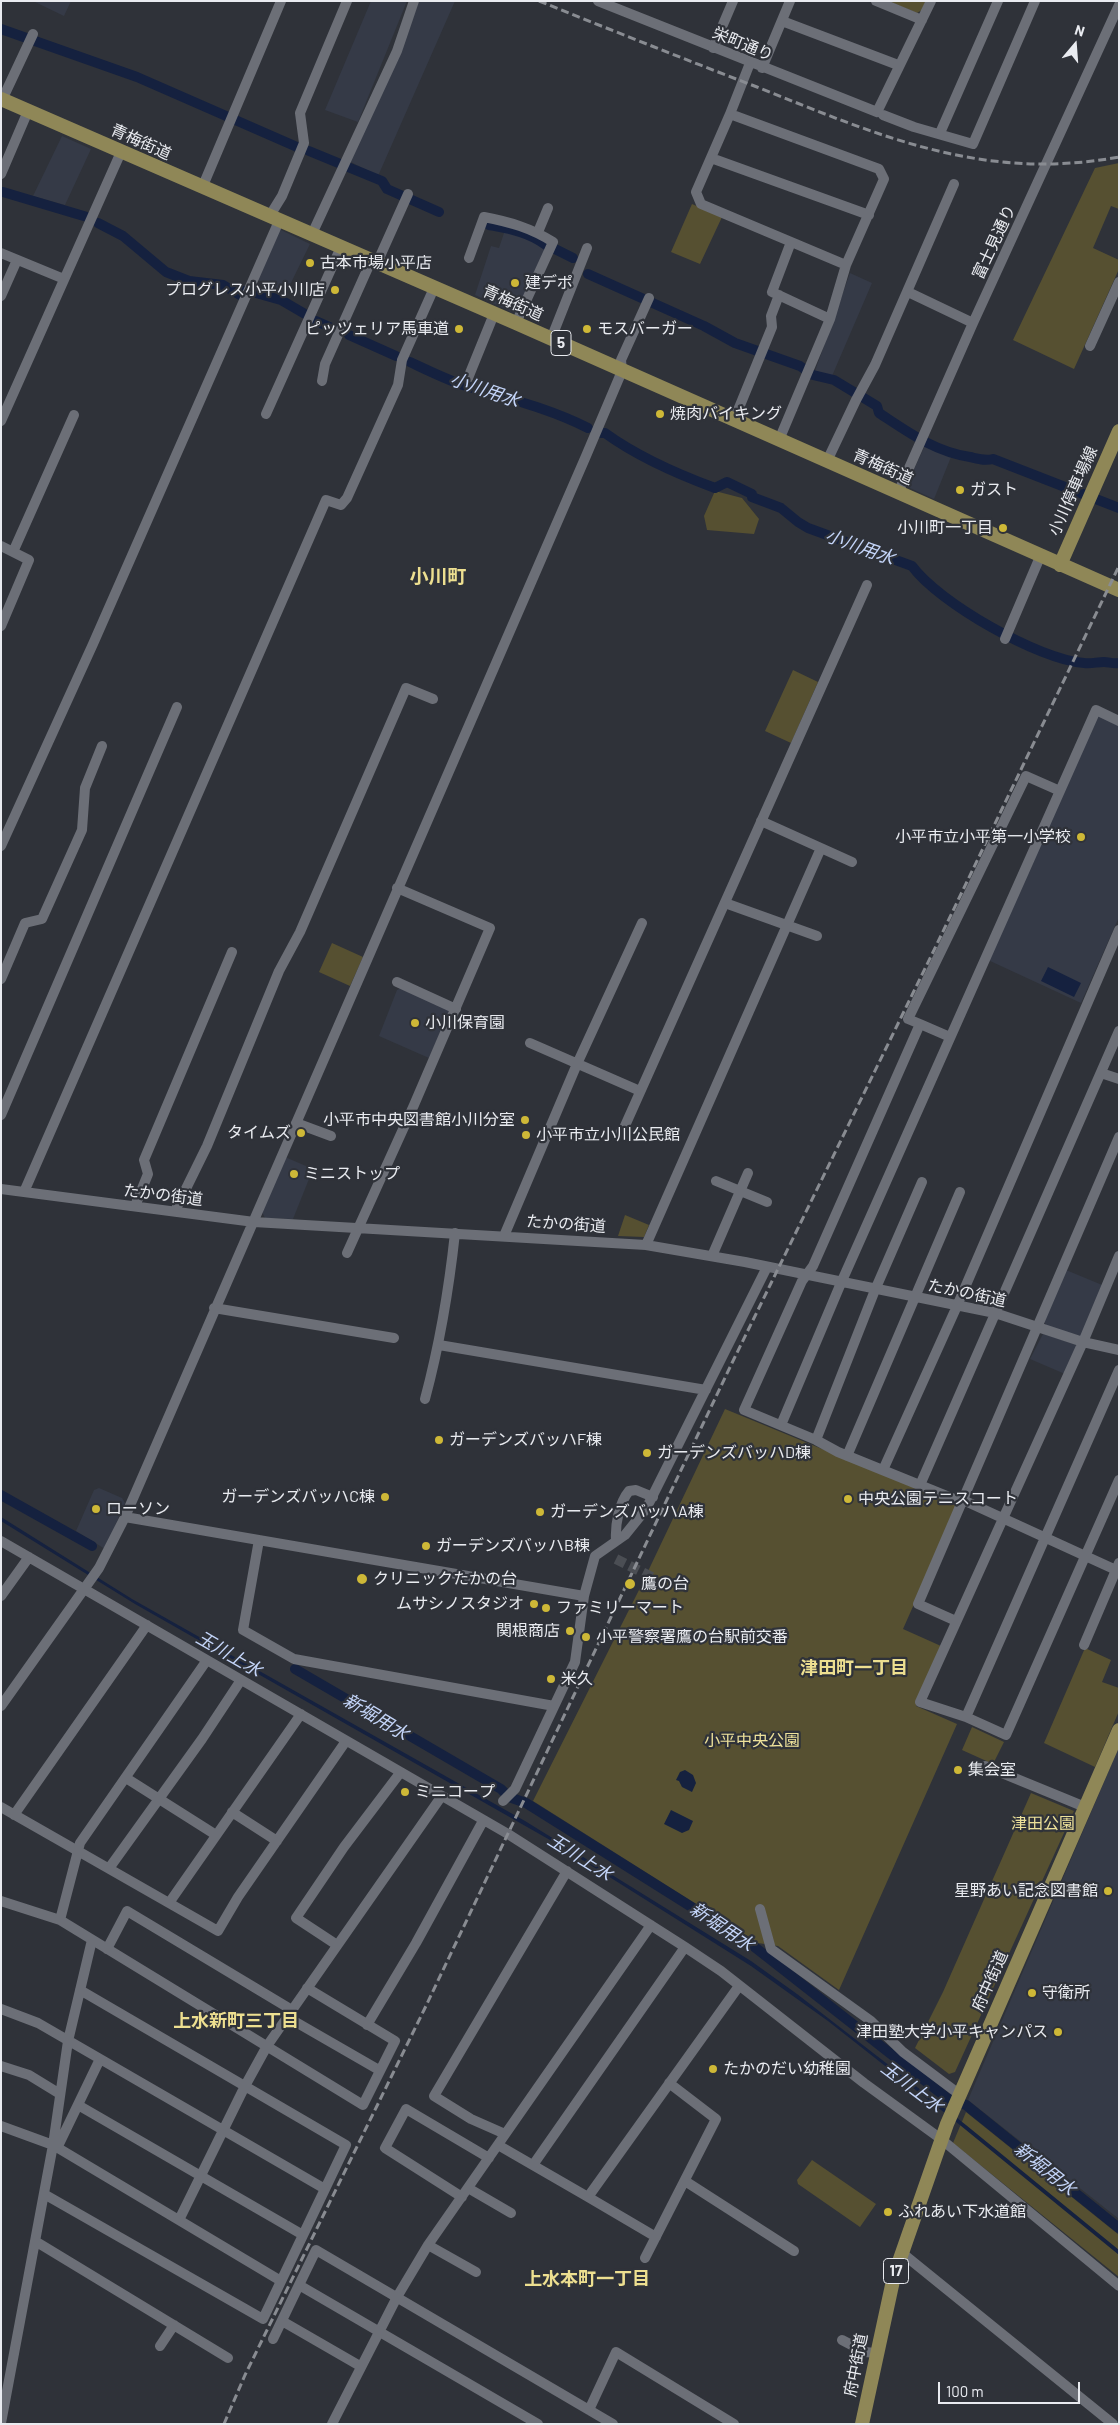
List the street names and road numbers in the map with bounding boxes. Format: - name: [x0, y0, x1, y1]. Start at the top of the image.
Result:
- street label: 栄町通り: [710, 23, 776, 65]
- street label: 青梅街道: [108, 120, 174, 164]
- street label: 富士見通り: [968, 202, 1020, 282]
- street label: 青梅街道: [480, 281, 546, 325]
- road number: 5: [551, 330, 571, 356]
- street label: 小川停車場線: [1045, 443, 1101, 539]
- street label: 青梅街道: [850, 445, 916, 489]
- street label: たかの街道: [122, 1181, 204, 1209]
- street label: たかの街道: [525, 1212, 607, 1236]
- street label: たかの街道: [926, 1275, 1008, 1311]
- street label: 府中街道: [968, 1948, 1012, 2014]
- road number: 17: [884, 2258, 908, 2284]
- street label: 府中街道: [840, 2332, 872, 2398]

